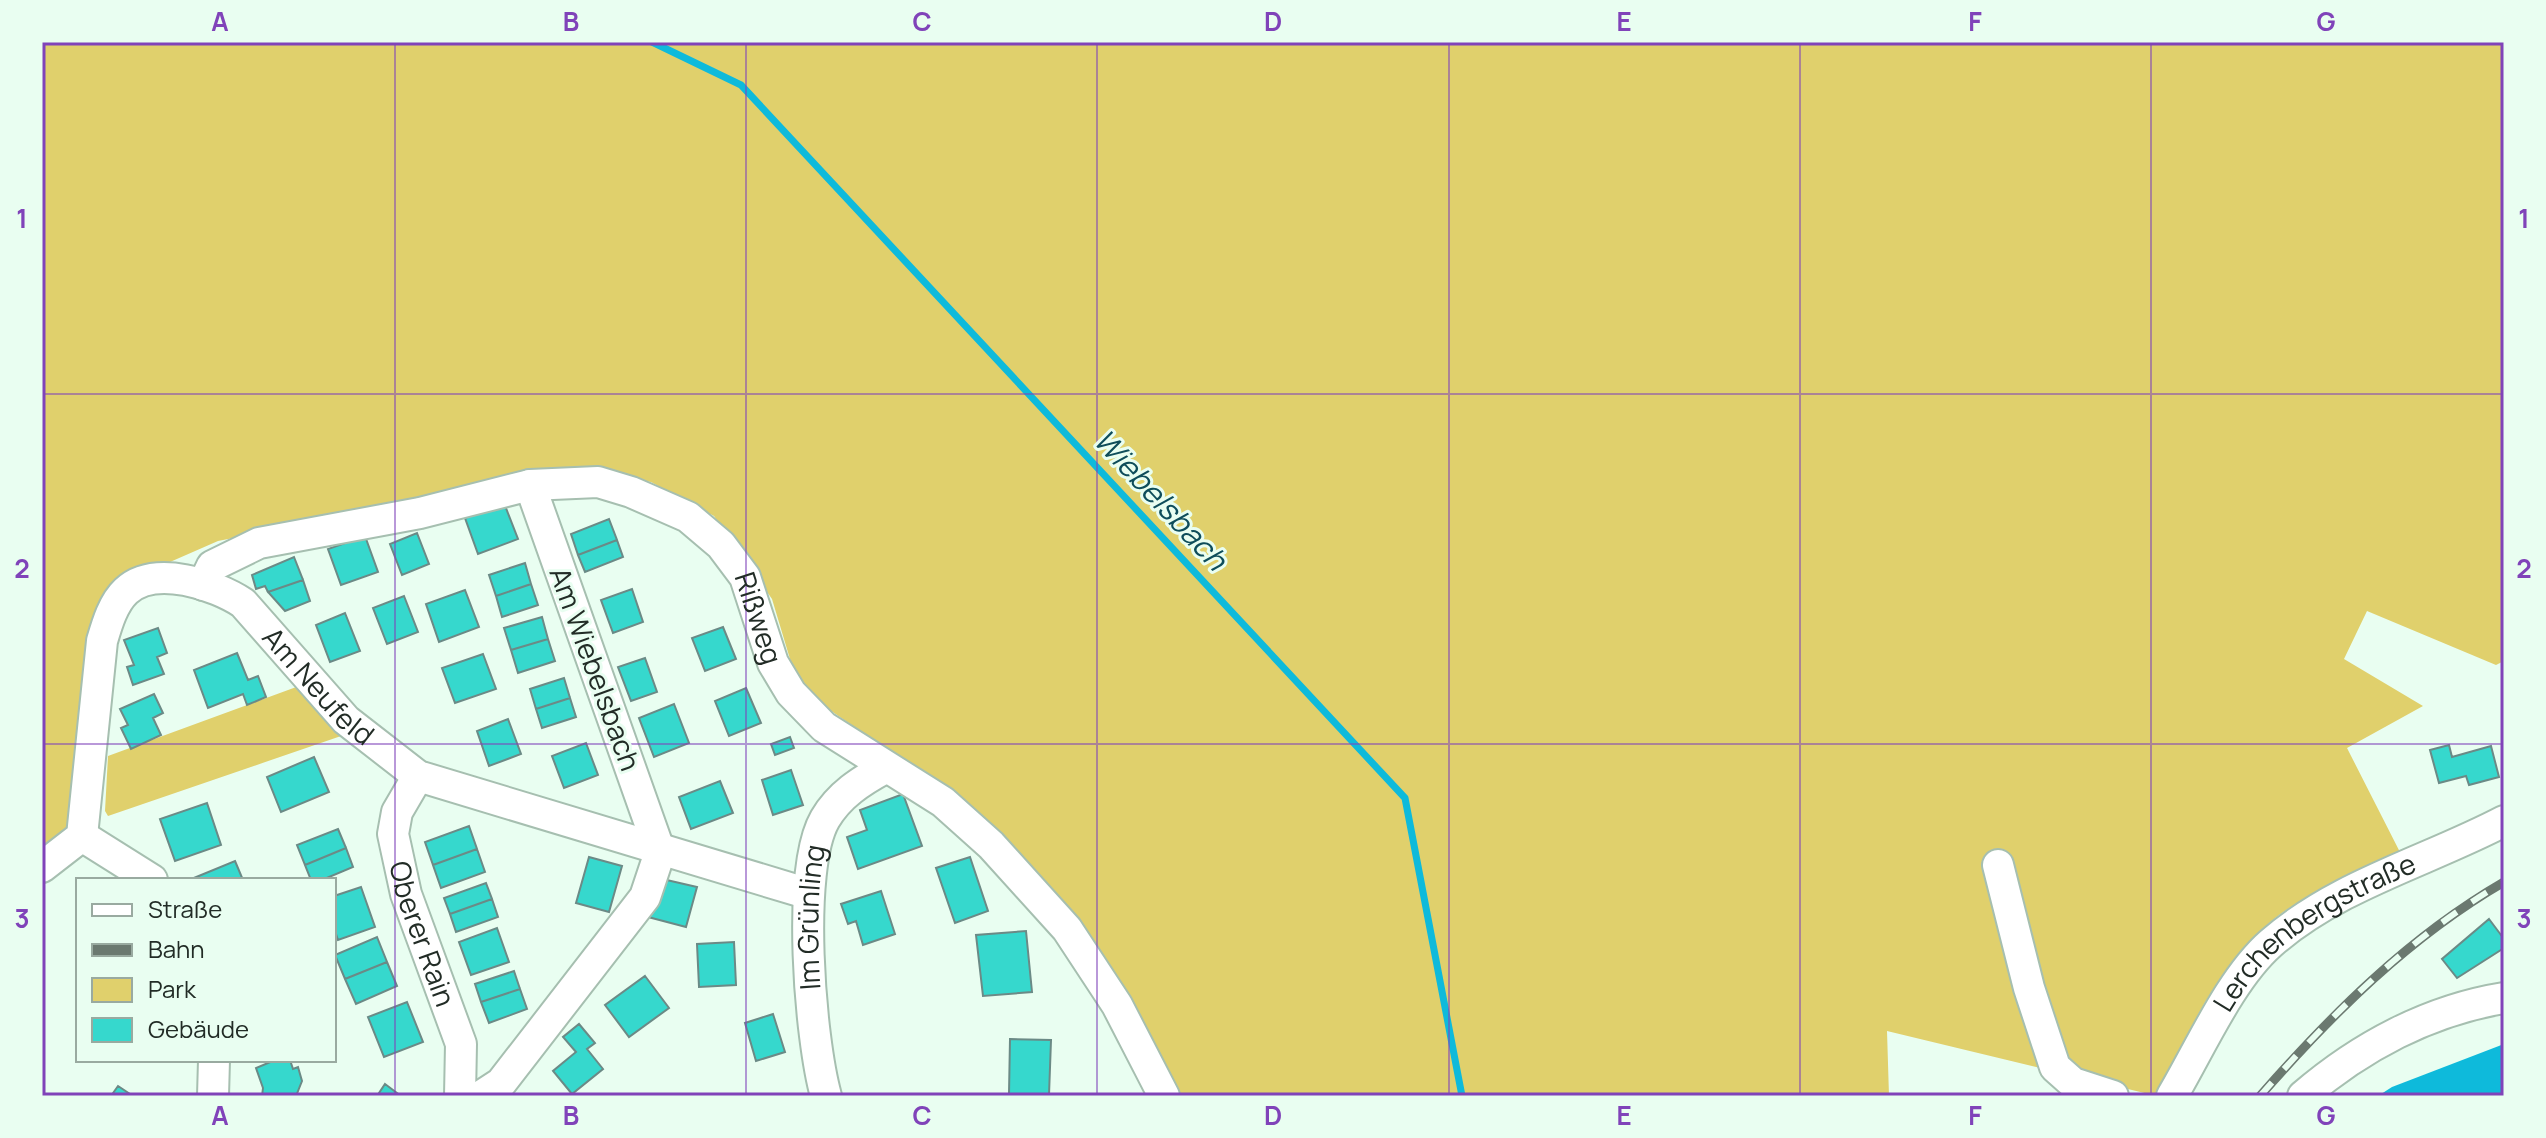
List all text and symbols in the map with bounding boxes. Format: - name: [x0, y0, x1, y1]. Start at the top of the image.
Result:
- text: A: [211, 3, 229, 39]
- text: B: [563, 3, 579, 39]
- text: C: [912, 3, 932, 39]
- text: D: [1264, 3, 1282, 39]
- text: E: [1616, 3, 1632, 39]
- text: F: [1968, 3, 1982, 39]
- text: G: [2316, 3, 2336, 39]
- text: 1: [16, 200, 28, 236]
- text: 1: [2518, 200, 2530, 236]
- water label: Wiebelsbach: [1085, 420, 1238, 579]
- text: 2: [14, 550, 30, 586]
- text: 2: [2516, 550, 2532, 586]
- street label: Am Wiebelsbach: [541, 562, 650, 776]
- street label: Rißweg: [727, 567, 792, 669]
- street label: Am Neufeld: [255, 619, 382, 753]
- street label: Im Grünling: [788, 841, 833, 991]
- street label: Lerchenbergstraße: [2203, 844, 2421, 1018]
- street label: Oberer Rain: [381, 857, 466, 1011]
- legend: [76, 878, 336, 1062]
- text: Straße: [148, 892, 222, 925]
- text: 3: [14, 900, 30, 936]
- text: 3: [2516, 900, 2532, 936]
- text: Bahn: [148, 932, 205, 965]
- text: Park: [148, 972, 197, 1005]
- text: Gebäude: [148, 1012, 249, 1045]
- text: A: [211, 1097, 229, 1133]
- text: B: [563, 1097, 579, 1133]
- text: C: [912, 1097, 932, 1133]
- text: D: [1264, 1097, 1282, 1133]
- text: E: [1616, 1097, 1632, 1133]
- text: F: [1968, 1097, 1982, 1133]
- text: G: [2316, 1097, 2336, 1133]

